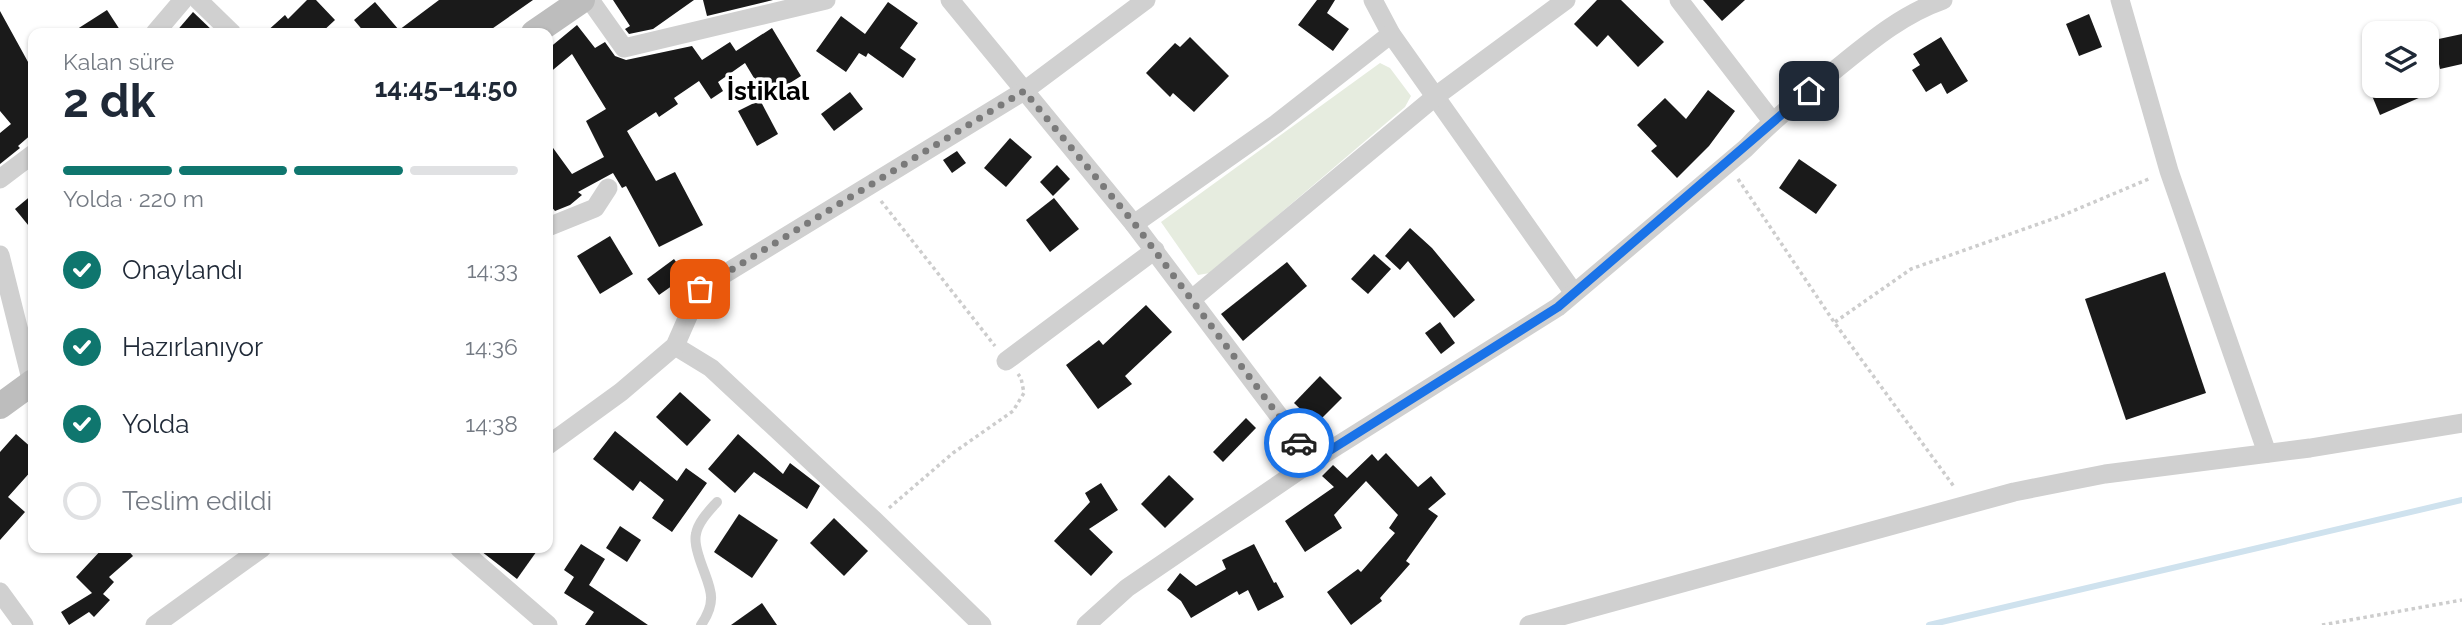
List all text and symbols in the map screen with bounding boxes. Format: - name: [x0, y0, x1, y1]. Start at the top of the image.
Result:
- map controls: [2362, 21, 2439, 98]
- button: layers: [2362, 21, 2439, 98]
- text: Kalan süre: [63, 48, 174, 75]
- pin: [1779, 61, 1839, 121]
- icon: home: [1790, 72, 1828, 110]
- text: 14:45–14:50: [374, 73, 518, 103]
- text: 2 dk: [63, 74, 155, 128]
- district label: İstiklal: [727, 76, 810, 106]
- text: Yolda · 220 m: [63, 185, 204, 212]
- icon: check: [63, 251, 101, 289]
- text: Onaylandı: [122, 255, 243, 285]
- text: 14:33: [467, 256, 518, 283]
- pin: [670, 259, 730, 319]
- icon: bag: [681, 270, 719, 308]
- icon: check: [63, 328, 101, 366]
- text: Hazırlanıyor: [122, 332, 263, 362]
- text: 14:36: [465, 333, 518, 360]
- icon: check: [63, 405, 101, 443]
- courier: [1264, 408, 1334, 478]
- text: Yolda: [122, 409, 189, 439]
- text: 14:38: [465, 410, 518, 437]
- icon: car: [1280, 424, 1318, 462]
- text: Teslim edildi: [122, 486, 272, 516]

